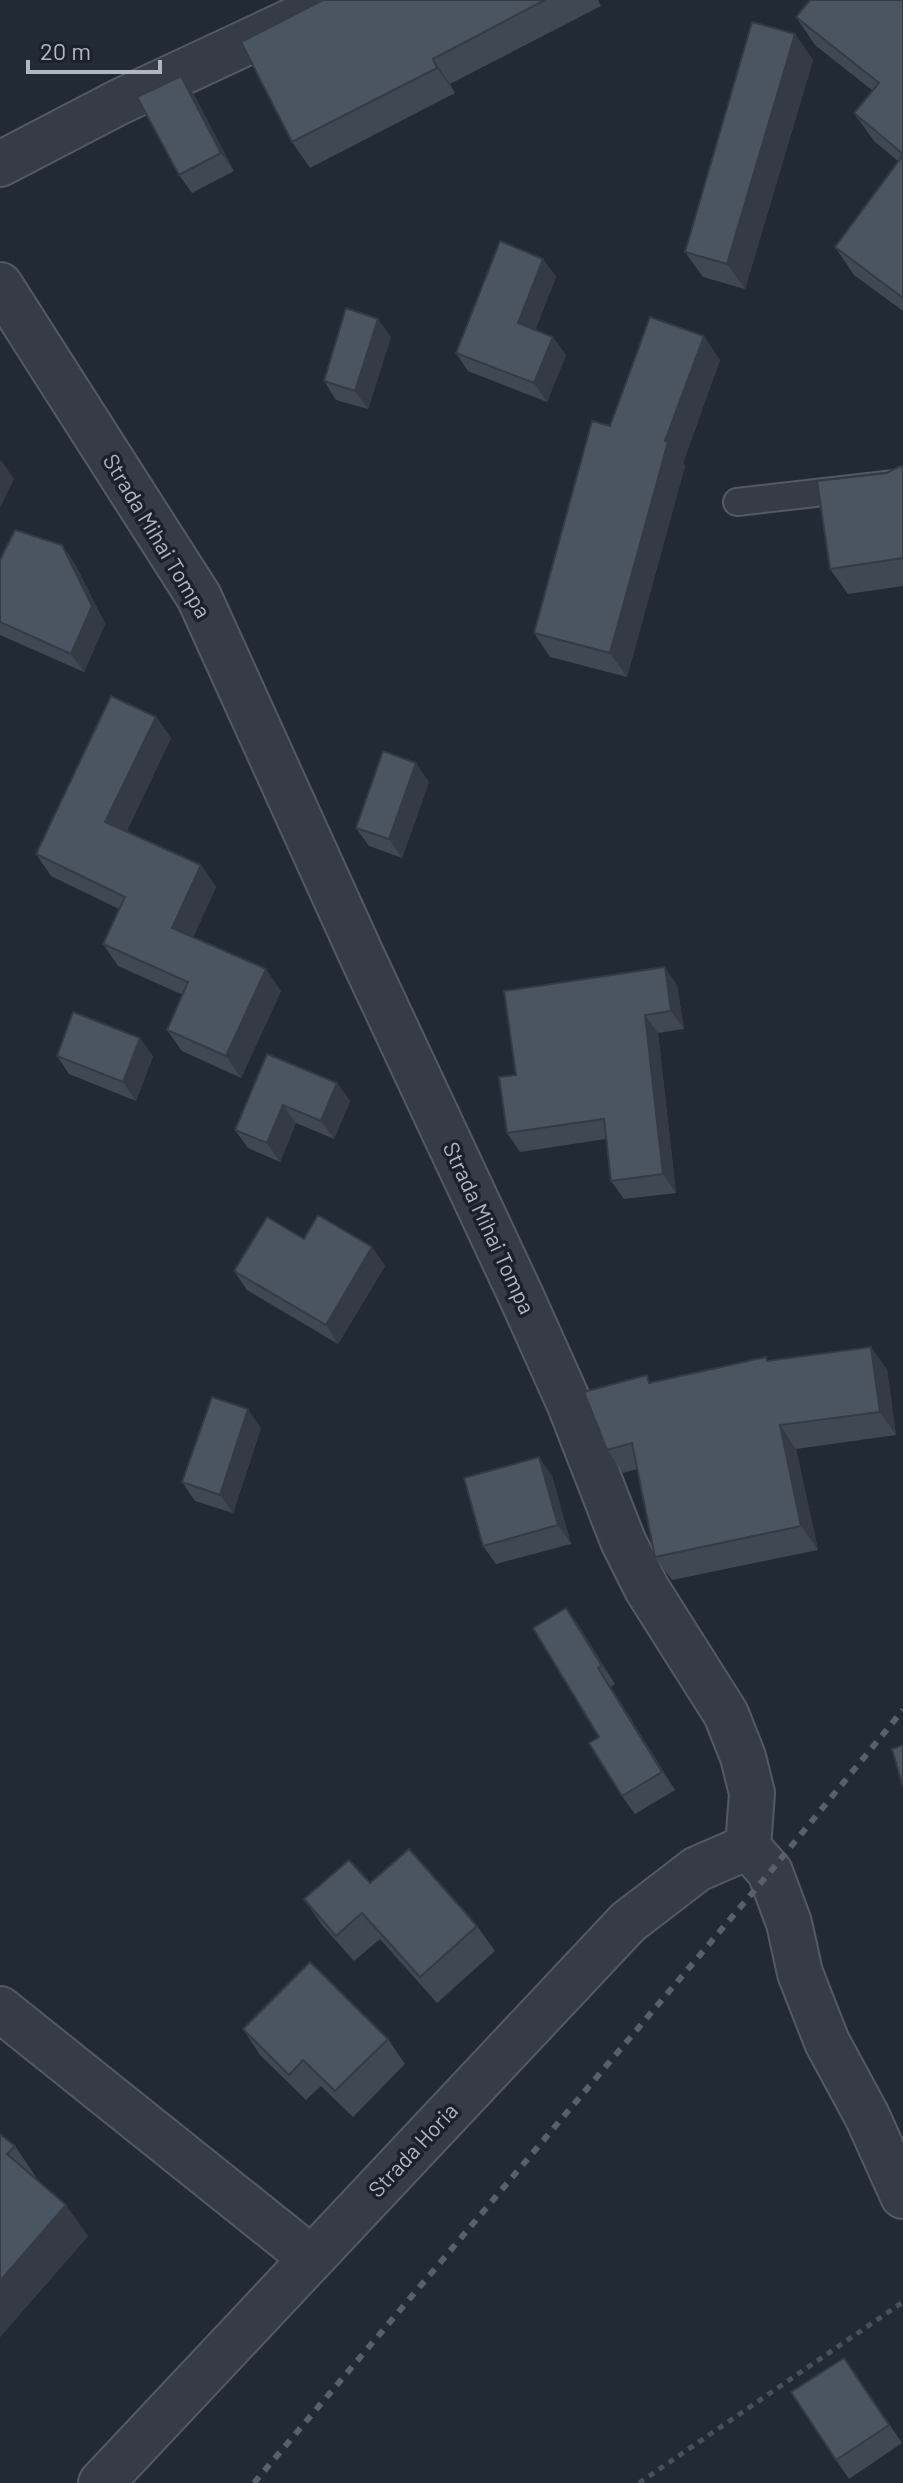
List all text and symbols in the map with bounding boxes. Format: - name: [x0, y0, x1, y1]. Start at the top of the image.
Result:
- scale bar: [28, 24, 160, 74]
- text: 20 m: [40, 36, 91, 65]
- street label: Strada Mihai Tompa: [99, 449, 217, 622]
- street label: Strada Mihai Tompa: [439, 1137, 541, 1318]
- street label: Strada Horia: [362, 2097, 462, 2202]

